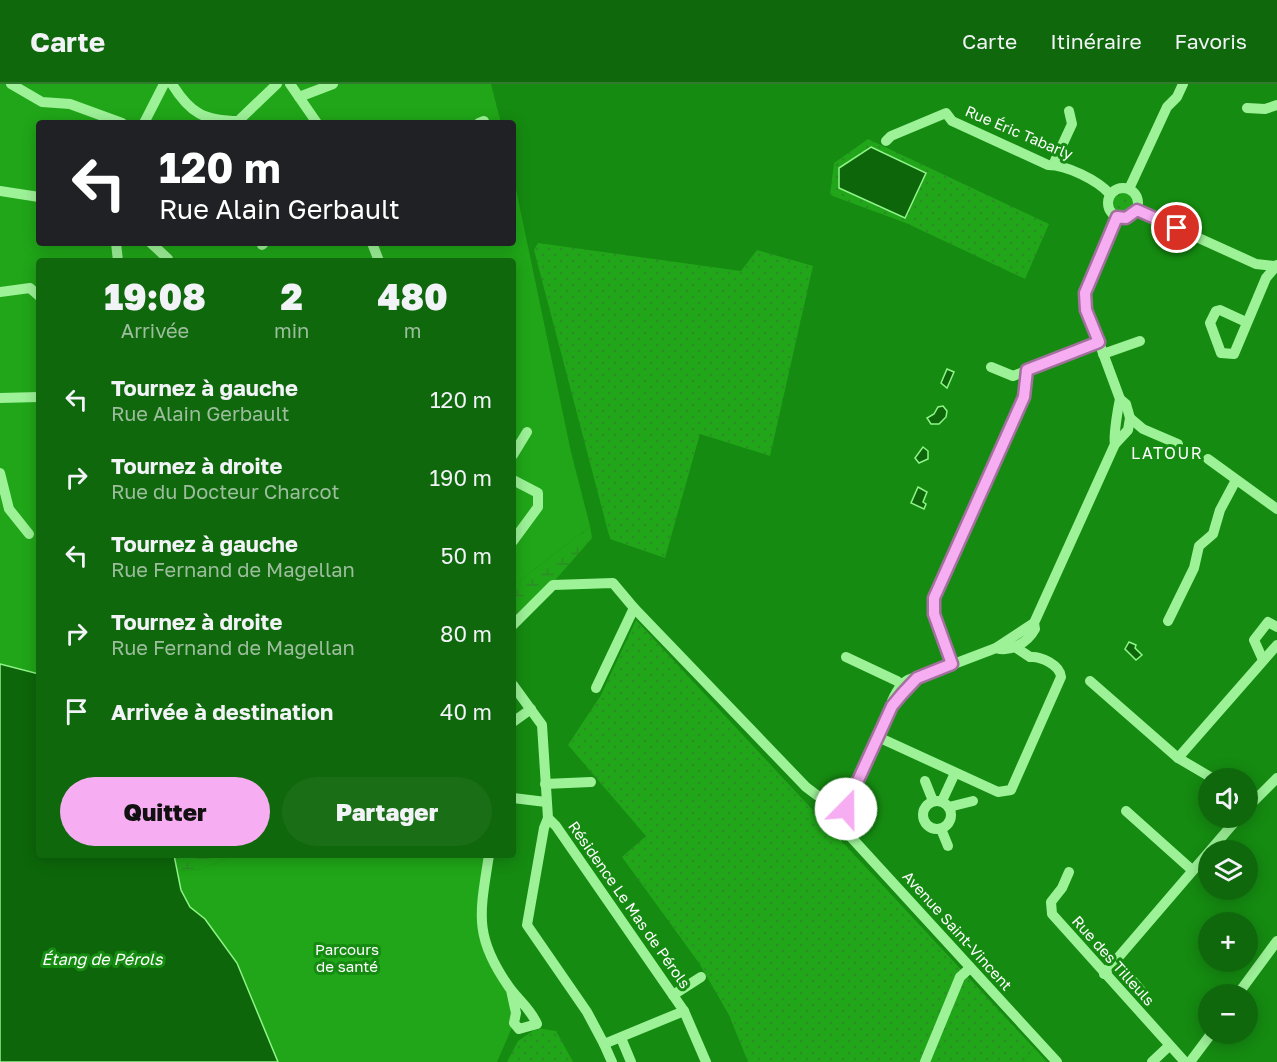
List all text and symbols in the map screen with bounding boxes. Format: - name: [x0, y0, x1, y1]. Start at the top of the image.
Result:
- text: Carte: [30, 25, 105, 58]
- text: Carte: [962, 28, 1017, 54]
- text: Itinéraire: [1050, 28, 1142, 54]
- text: Favoris: [1175, 28, 1247, 54]
- street label: Rue Éric Tabarly: [963, 101, 1076, 163]
- text: 120 m: [159, 142, 281, 192]
- icon: left: [60, 144, 138, 222]
- text: Rue Alain Gerbault: [159, 193, 400, 225]
- pin: [1151, 202, 1202, 253]
- icon: arrive: [1160, 211, 1193, 244]
- text: 19:08: [104, 275, 206, 318]
- text: 2: [281, 275, 303, 318]
- text: 480: [378, 275, 448, 318]
- text: Arrivée: [121, 318, 189, 342]
- text: min: [274, 318, 309, 342]
- text: m: [404, 318, 422, 342]
- text: Tournez à gauche: [111, 374, 298, 401]
- icon: left: [60, 383, 93, 416]
- text: 120 m: [430, 386, 492, 413]
- text: Rue Alain Gerbault: [111, 401, 289, 425]
- district label: LATOUR: [1131, 443, 1203, 463]
- text: Tournez à droite: [111, 452, 282, 479]
- icon: right: [60, 461, 93, 494]
- text: 190 m: [429, 464, 492, 491]
- text: Rue du Docteur Charcot: [111, 479, 339, 503]
- text: Tournez à gauche: [111, 530, 298, 557]
- icon: left: [60, 539, 93, 572]
- text: 50 m: [441, 542, 492, 569]
- text: Rue Fernand de Magellan: [111, 557, 355, 581]
- text: Tournez à droite: [111, 608, 282, 635]
- icon: right: [60, 617, 93, 650]
- text: 80 m: [440, 620, 492, 647]
- text: Rue Fernand de Magellan: [111, 635, 355, 659]
- icon: arrive: [60, 695, 93, 728]
- text: Arrivée à destination: [111, 698, 333, 725]
- text: 40 m: [440, 698, 492, 725]
- map controls: [1198, 768, 1258, 1044]
- button: sound: [1198, 768, 1258, 828]
- button: Quitter: [60, 777, 270, 846]
- button: Partager: [282, 777, 492, 846]
- position arrow: [814, 777, 878, 841]
- street label: Résidence Le Mas de Pérols: [565, 817, 695, 992]
- button: layers: [1198, 840, 1258, 900]
- street label: Avenue Saint-Vincent: [899, 867, 1016, 994]
- street label: Rue des Tilleuls: [1069, 912, 1159, 1009]
- button: +: [1198, 912, 1258, 972]
- park label: Parcours de santé: [315, 940, 379, 975]
- water label: Étang de Pérols: [42, 949, 164, 969]
- button: −: [1198, 984, 1258, 1044]

